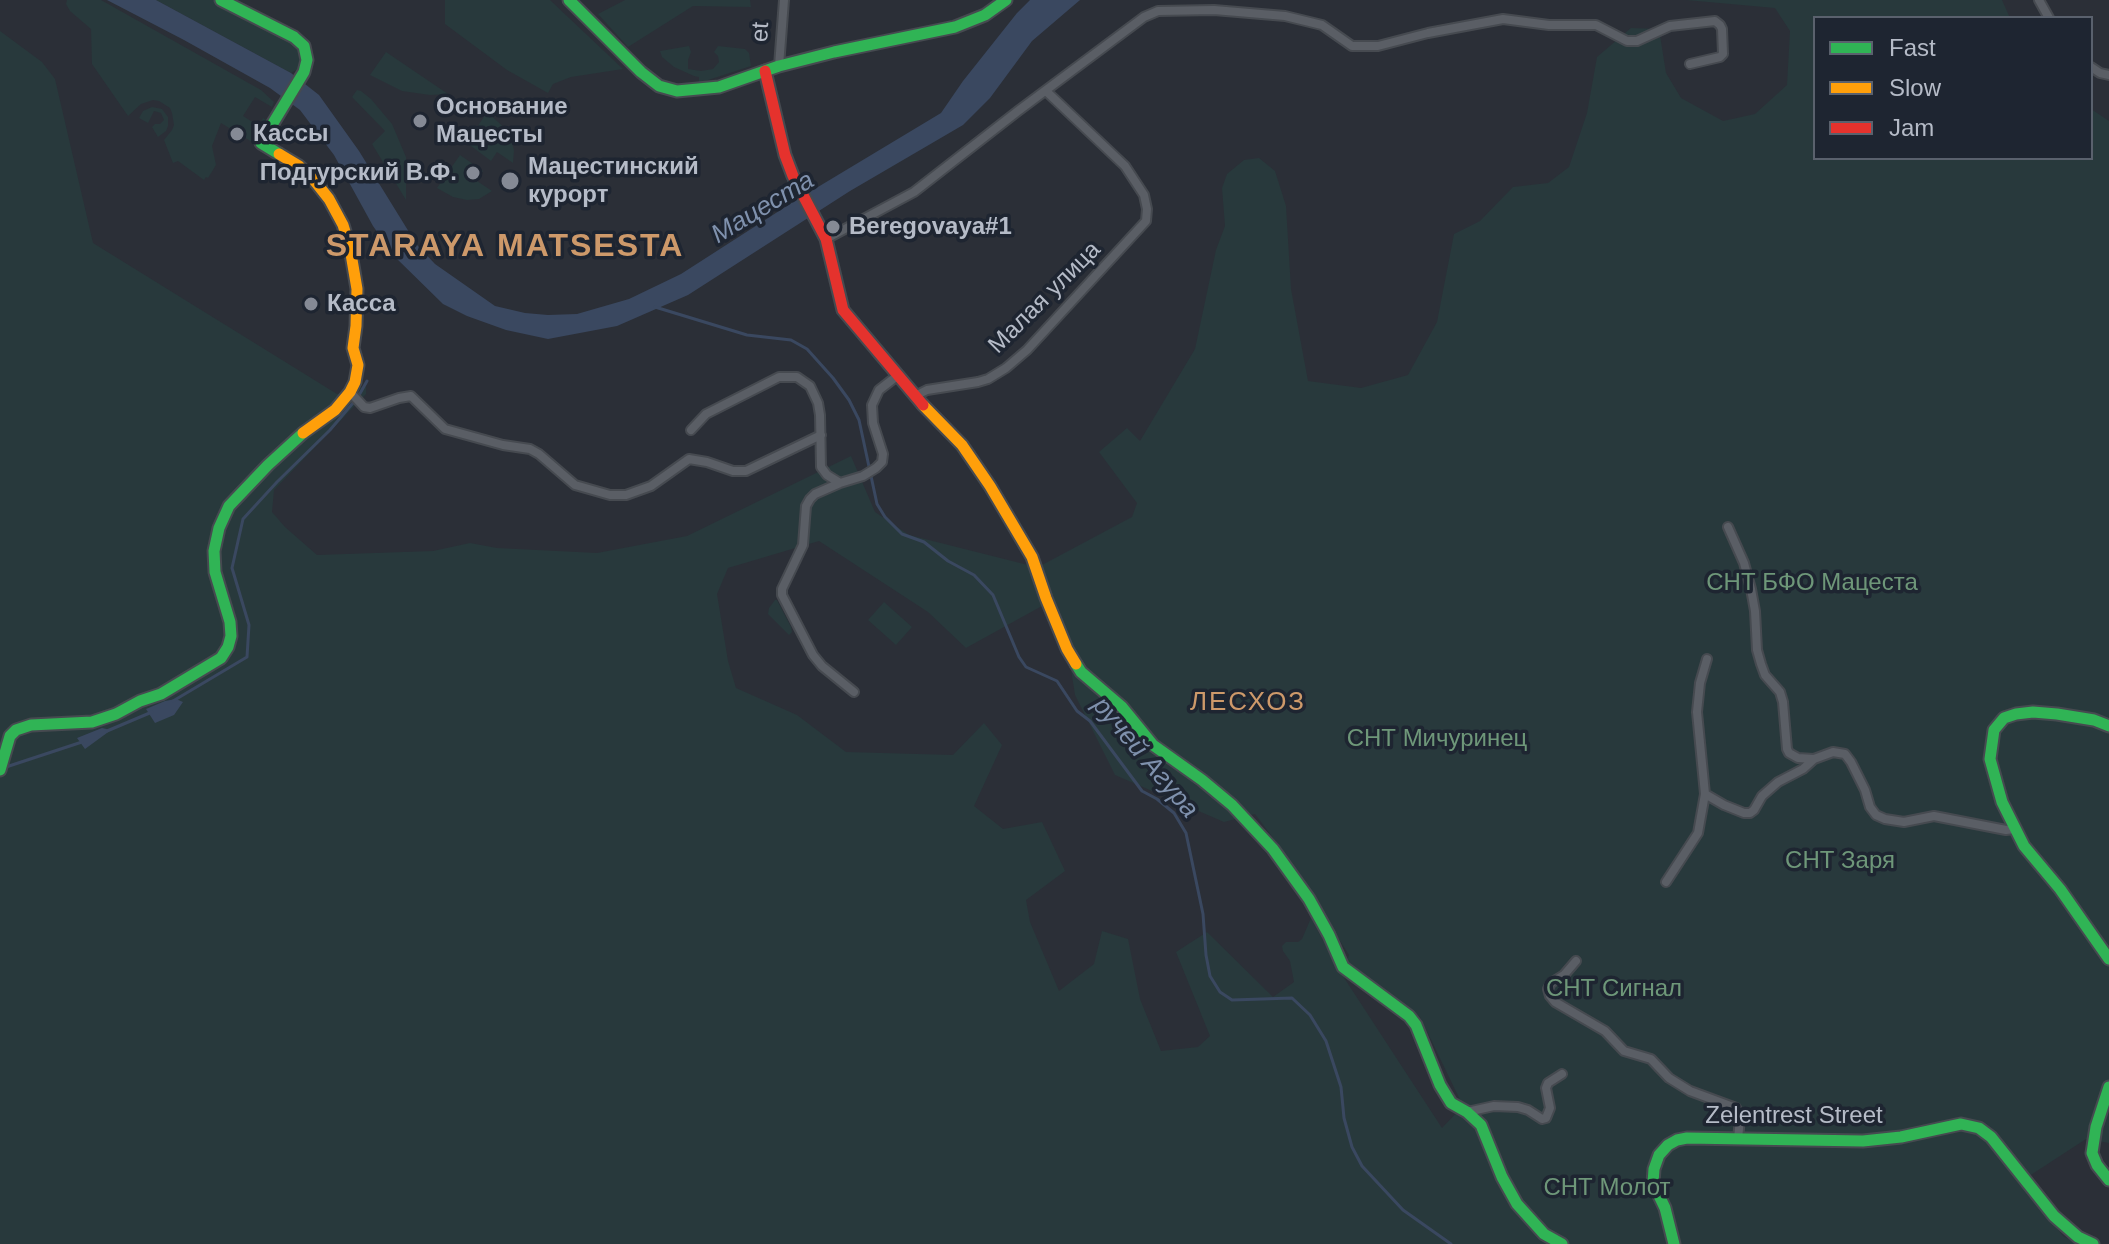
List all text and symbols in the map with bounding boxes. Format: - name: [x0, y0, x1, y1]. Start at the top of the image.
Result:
- legend: [1813, 16, 2093, 160]
- street label: et: [746, 21, 776, 43]
- text: Fast: [1889, 34, 1936, 61]
- text: Slow: [1889, 74, 1941, 101]
- place label: Основание Мацесты: [436, 93, 568, 149]
- marker: Основание Мацесты: [411, 112, 429, 130]
- text: Jam: [1889, 114, 1934, 141]
- place label: Кассы: [253, 120, 328, 148]
- marker: Кассы: [228, 125, 246, 143]
- place label: Мацестинский курорт: [528, 153, 699, 209]
- place label: Подгурский В.Ф.: [260, 159, 457, 187]
- marker: Подгурский В.Ф.: [464, 164, 482, 182]
- water label: Мацеста: [706, 165, 820, 251]
- marker: Мацестинский курорт: [499, 170, 521, 192]
- place label: Beregovaya#1: [849, 213, 1012, 241]
- marker: Beregovaya#1: [824, 218, 842, 236]
- district label: STARAYA MATSESTA: [326, 228, 684, 266]
- street label: Малая улица: [983, 236, 1107, 360]
- place label: Касса: [327, 290, 396, 318]
- marker: Касса: [302, 295, 320, 313]
- park label: СНТ БФО Мацеста: [1706, 569, 1918, 597]
- district label: ЛЕСХОЗ: [1190, 687, 1306, 719]
- water label: ручей Агура: [1085, 691, 1205, 825]
- park label: СНТ Мичуринец: [1347, 725, 1527, 753]
- park label: СНТ Заря: [1785, 847, 1895, 875]
- park label: СНТ Сигнал: [1546, 975, 1682, 1003]
- street label: Zelentrest Street: [1705, 1102, 1883, 1130]
- park label: СНТ Молот: [1543, 1174, 1671, 1202]

